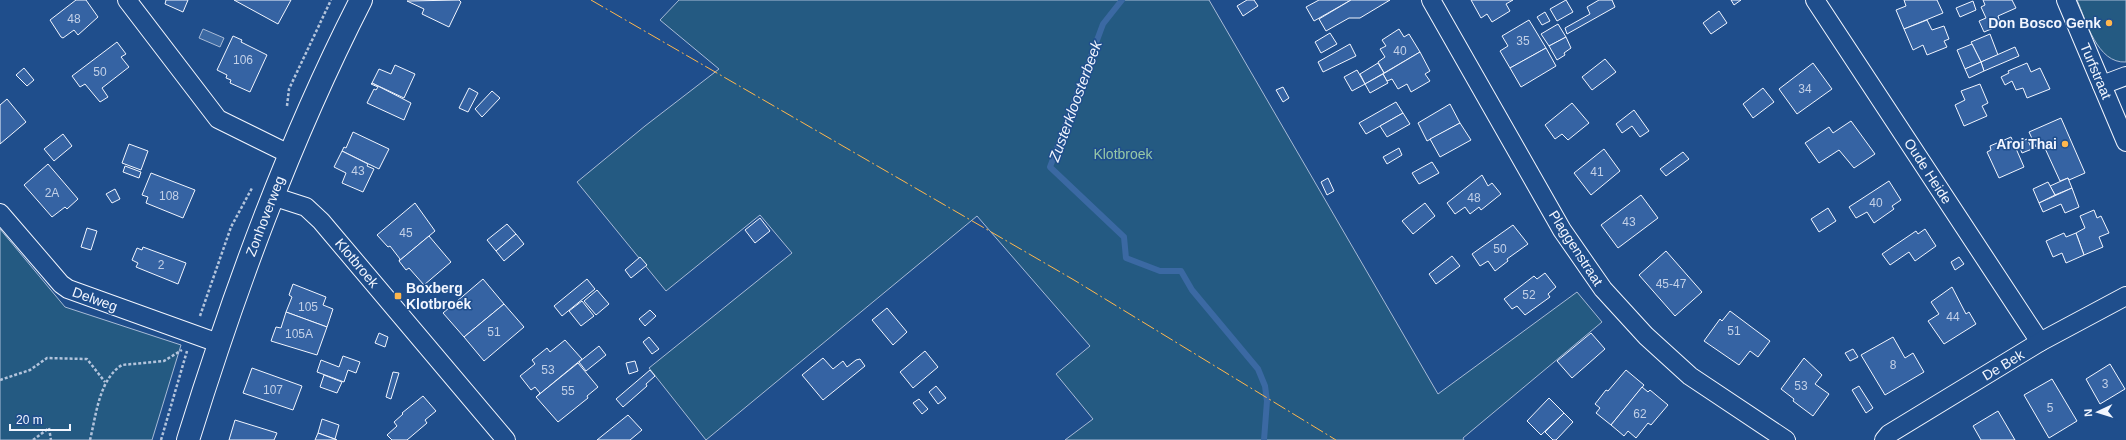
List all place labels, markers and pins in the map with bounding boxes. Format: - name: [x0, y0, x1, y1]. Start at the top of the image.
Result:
- place label: Don Bosco Genk: [1988, 15, 2101, 31]
- marker: Don Bosco Genk: [2104, 18, 2114, 28]
- place label: Aroi Thai: [1996, 136, 2057, 152]
- marker: Aroi Thai: [2060, 139, 2070, 149]
- place label: Boxberg Klotbroek: [406, 280, 472, 312]
- marker: Boxberg Klotbroek: [393, 291, 403, 301]

